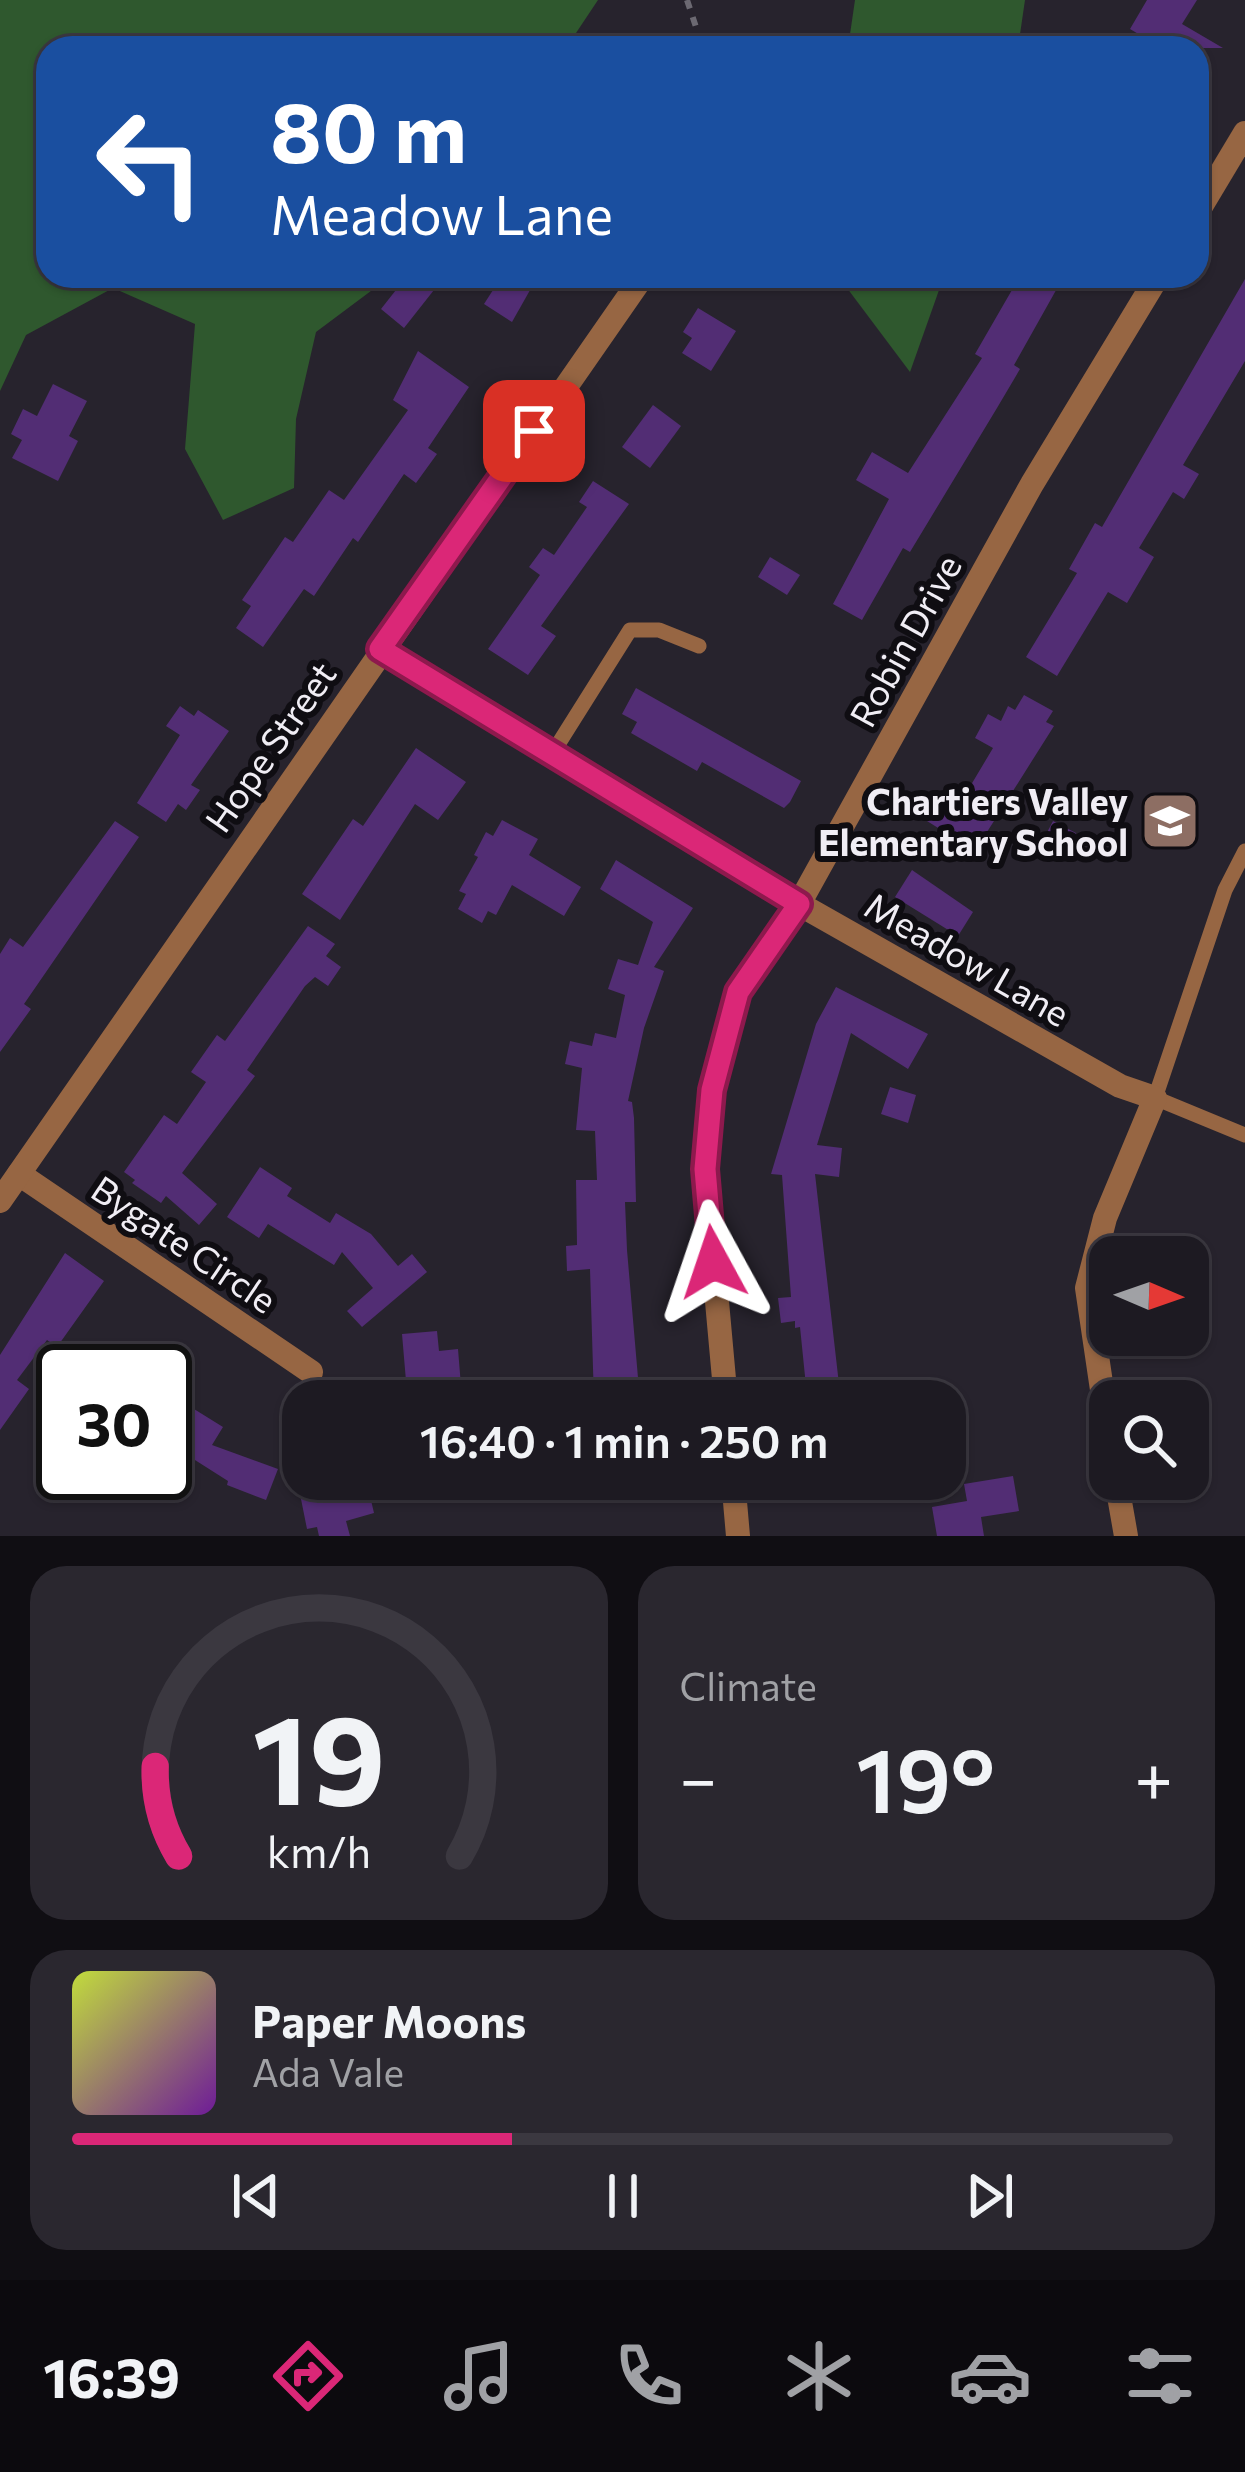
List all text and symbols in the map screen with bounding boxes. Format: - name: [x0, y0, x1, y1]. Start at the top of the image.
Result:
- text: 80 m: [270, 78, 467, 180]
- icon: left: [72, 84, 228, 240]
- text: Meadow Lane: [270, 180, 613, 246]
- pin: [483, 380, 585, 482]
- icon: arrive: [501, 398, 567, 464]
- street label: Robin Drive: [839, 546, 969, 734]
- street label: Hope Street: [194, 653, 344, 839]
- place label: Chartiers Valley Elementary School: [818, 778, 1128, 863]
- school or university icon: Chartiers Valley Elementary School: [1139, 790, 1201, 852]
- street label: Meadow Lane: [858, 882, 1078, 1034]
- street label: Bygate Circle: [84, 1165, 286, 1321]
- position arrow: [650, 1199, 776, 1325]
- north arrow: [1089, 1236, 1209, 1356]
- map controls: [1089, 1236, 1209, 1500]
- speed limit sign: 30: [36, 1344, 192, 1500]
- button: search: [1089, 1380, 1209, 1500]
- text: 16:40 · 1 min · 250 m: [420, 1412, 828, 1467]
- text: Climate: [680, 1661, 817, 1709]
- text: 19: [252, 1678, 385, 1831]
- text: 19°: [856, 1721, 995, 1832]
- text: −: [680, 1736, 717, 1817]
- text: +: [1134, 1736, 1173, 1817]
- text: km/h: [267, 1824, 371, 1877]
- text: Paper Moons: [252, 1992, 526, 2047]
- text: Ada Vale: [252, 2047, 404, 2095]
- icon: previous: [223, 2163, 289, 2229]
- icon: pause: [590, 2163, 656, 2229]
- icon: next: [957, 2163, 1023, 2229]
- icon: directions: [266, 2334, 350, 2418]
- icon: music: [437, 2334, 521, 2418]
- icon: phone: [607, 2334, 691, 2418]
- icon: climate: [777, 2334, 861, 2418]
- icon: car: [948, 2334, 1032, 2418]
- icon: filters: [1118, 2334, 1202, 2418]
- text: 16:39: [43, 2343, 180, 2409]

